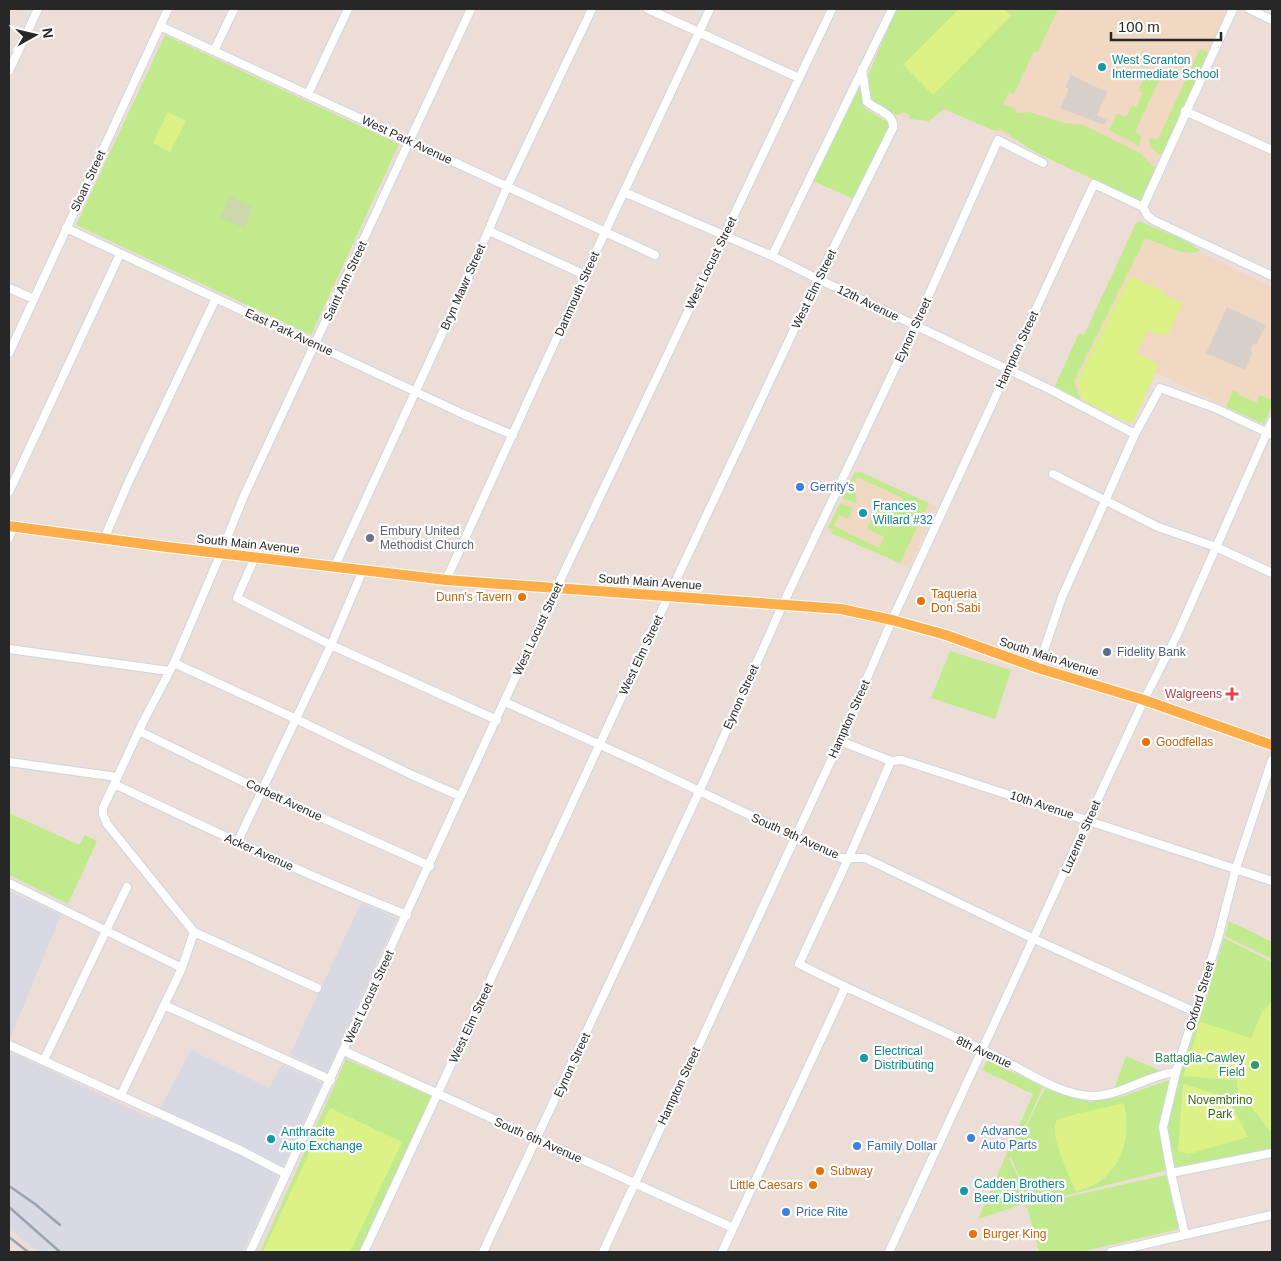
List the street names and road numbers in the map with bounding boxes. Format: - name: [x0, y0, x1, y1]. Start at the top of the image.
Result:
- street label: West Park Avenue: [360, 113, 455, 167]
- street label: Sloan Street: [68, 148, 109, 214]
- street label: West Locust Street: [683, 214, 740, 312]
- street label: Saint Ann Street: [320, 238, 370, 323]
- street label: Bryn Mawr Street: [438, 241, 489, 332]
- street label: West Elm Street: [789, 246, 840, 331]
- street label: Dartmouth Street: [552, 249, 602, 339]
- street label: 12th Avenue: [835, 282, 901, 324]
- street label: Eynon Street: [892, 295, 934, 364]
- street label: East Park Avenue: [243, 306, 335, 359]
- street label: Hampton Street: [993, 308, 1041, 391]
- street label: South Main Avenue: [196, 532, 301, 556]
- street label: South Main Avenue: [598, 571, 703, 593]
- street label: West Locust Street: [510, 580, 566, 678]
- street label: West Elm Street: [616, 612, 666, 697]
- street label: South Main Avenue: [997, 634, 1101, 680]
- street label: Eynon Street: [720, 662, 762, 732]
- street label: Hampton Street: [826, 677, 873, 760]
- street label: Corbett Avenue: [244, 776, 325, 824]
- street label: 10th Avenue: [1008, 788, 1076, 822]
- street label: Luzerne Street: [1059, 798, 1104, 876]
- street label: South 9th Avenue: [749, 810, 841, 862]
- street label: Acker Avenue: [222, 831, 296, 874]
- street label: West Locust Street: [341, 948, 397, 1046]
- street label: Oxford Street: [1183, 959, 1217, 1032]
- street label: West Elm Street: [446, 980, 496, 1065]
- street label: Eynon Street: [551, 1030, 593, 1099]
- street label: 8th Avenue: [954, 1033, 1014, 1071]
- street label: Hampton Street: [655, 1044, 703, 1127]
- street label: South 6th Avenue: [492, 1114, 584, 1166]

